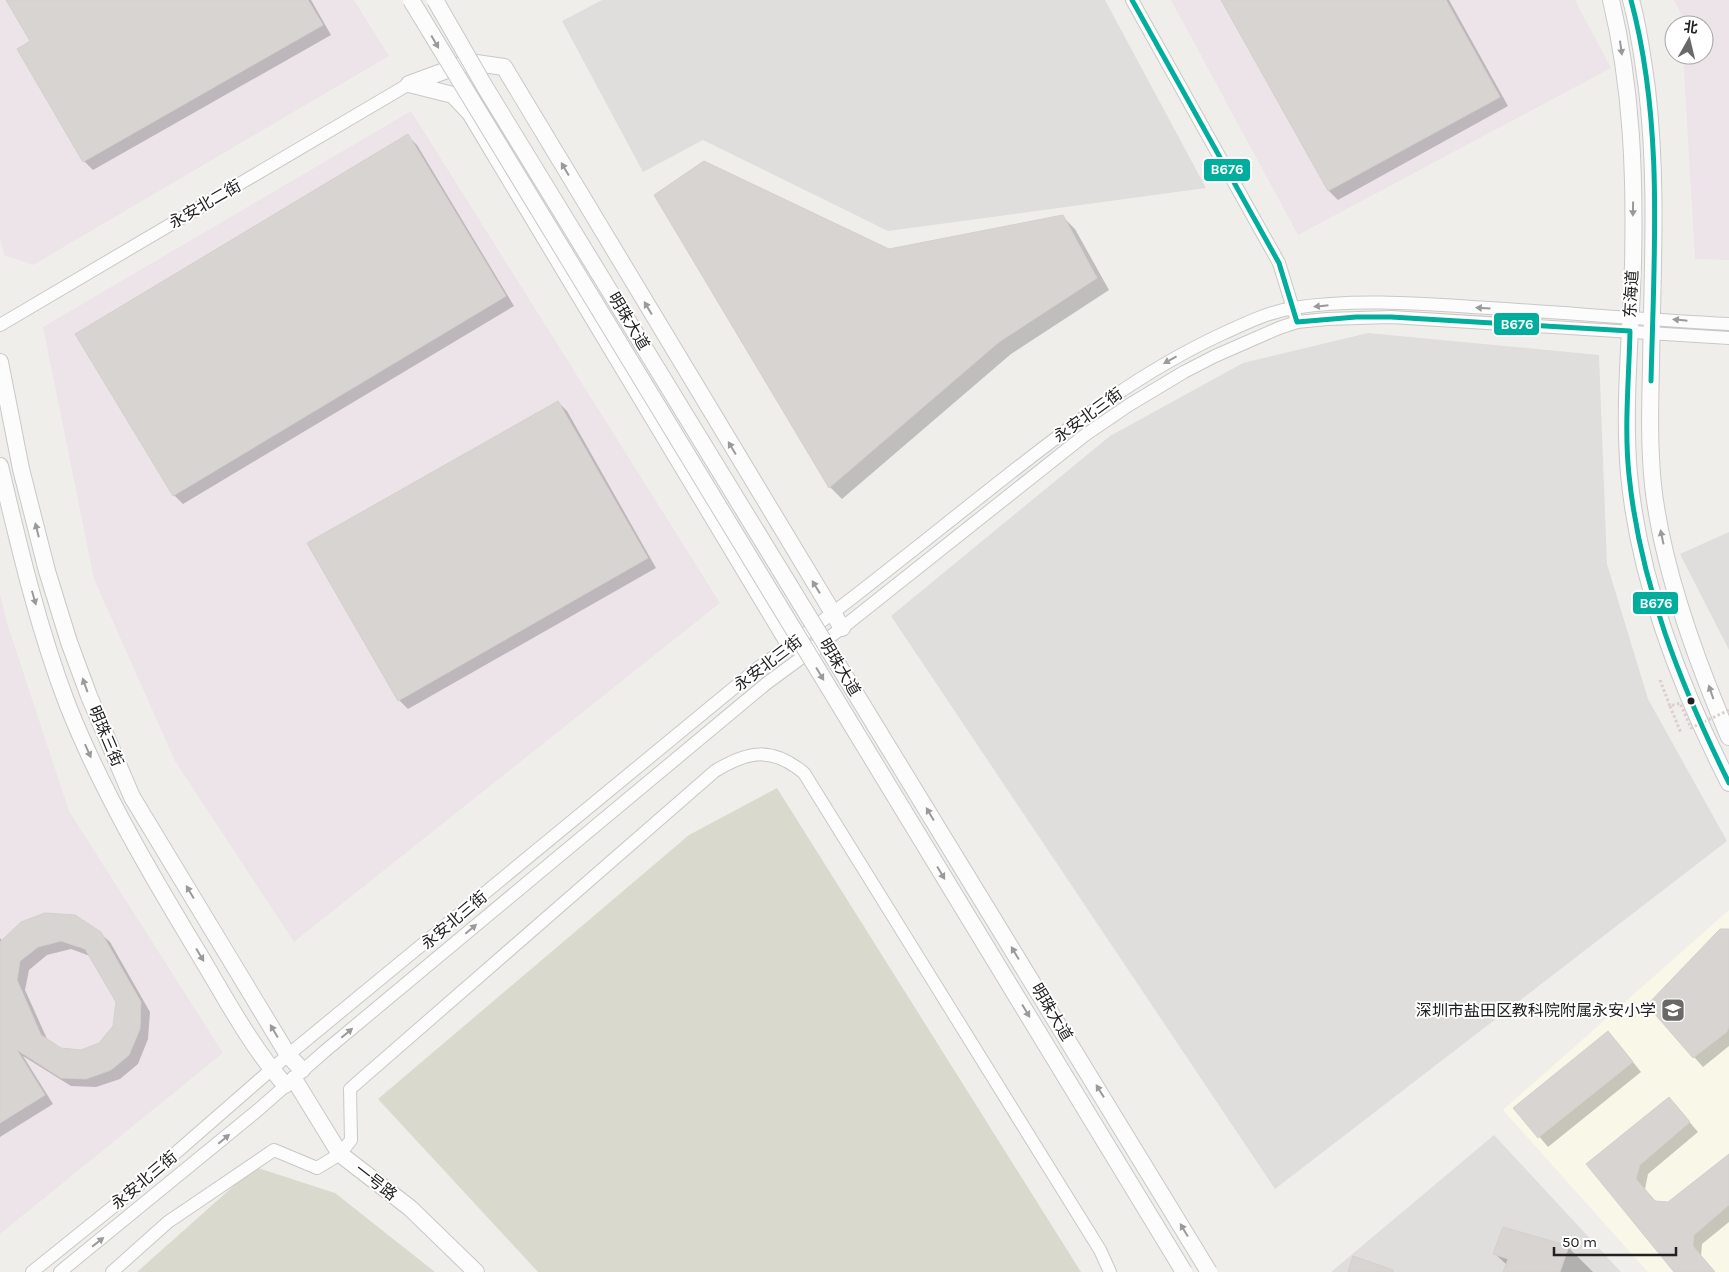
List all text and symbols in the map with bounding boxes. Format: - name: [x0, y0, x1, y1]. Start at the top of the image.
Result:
- north arrow: [1664, 15, 1714, 65]
- text: 北: [1683, 18, 1699, 37]
- one-way arrow: [431, 35, 440, 49]
- one-way arrow: [1618, 40, 1626, 56]
- line badge: B676: [1203, 158, 1251, 182]
- text: B676: [1210, 161, 1244, 178]
- one-way arrow: [560, 162, 569, 176]
- street label: 永安北二街: [166, 176, 244, 232]
- one-way arrow: [1629, 202, 1637, 218]
- street label: 东海道: [1620, 270, 1642, 318]
- street label: 明珠大道: [604, 289, 654, 353]
- one-way arrow: [644, 302, 653, 315]
- one-way arrow: [1313, 302, 1329, 310]
- one-way arrow: [1475, 303, 1491, 311]
- line badge: B676: [1493, 312, 1540, 336]
- text: B676: [1500, 316, 1534, 333]
- one-way arrow: [1672, 316, 1688, 324]
- one-way arrow: [1163, 356, 1176, 365]
- street label: 永安北三街: [1050, 384, 1126, 446]
- one-way arrow: [727, 441, 736, 454]
- one-way arrow: [33, 523, 41, 538]
- one-way arrow: [1658, 529, 1666, 544]
- one-way arrow: [811, 580, 821, 593]
- one-way arrow: [30, 591, 38, 606]
- line badge: B676: [1632, 591, 1679, 615]
- text: B676: [1639, 595, 1673, 612]
- street label: 永安北三街: [730, 631, 806, 695]
- street label: 明珠大道: [815, 635, 865, 699]
- one-way arrow: [816, 668, 825, 681]
- one-way arrow: [81, 677, 89, 692]
- one-way arrow: [1707, 684, 1714, 699]
- unlabelled marker: [1686, 696, 1696, 706]
- street label: 明珠三街: [85, 703, 127, 769]
- one-way arrow: [84, 744, 92, 758]
- one-way arrow: [926, 807, 935, 821]
- one-way arrow: [937, 866, 946, 879]
- one-way arrow: [186, 885, 195, 898]
- street label: 永安北三街: [417, 887, 491, 953]
- one-way arrow: [465, 923, 478, 934]
- one-way arrow: [1011, 946, 1020, 959]
- one-way arrow: [195, 948, 204, 961]
- street label: 明珠大道: [1027, 980, 1077, 1044]
- school or university icon: 深圳市盐田区教科院附属永安小学: [1660, 997, 1686, 1023]
- place label: 深圳市盐田区教科院附属永安小学: [1416, 1001, 1656, 1020]
- one-way arrow: [1022, 1005, 1031, 1018]
- one-way arrow: [270, 1024, 279, 1037]
- one-way arrow: [340, 1027, 353, 1038]
- one-way arrow: [1096, 1085, 1105, 1098]
- one-way arrow: [217, 1133, 230, 1144]
- street label: 永安北三街: [107, 1147, 181, 1213]
- street label: 一号路: [351, 1160, 401, 1204]
- one-way arrow: [1180, 1224, 1189, 1237]
- scale bar: [1554, 1224, 1676, 1256]
- text: 50 m: [1562, 1233, 1597, 1251]
- one-way arrow: [91, 1237, 105, 1247]

